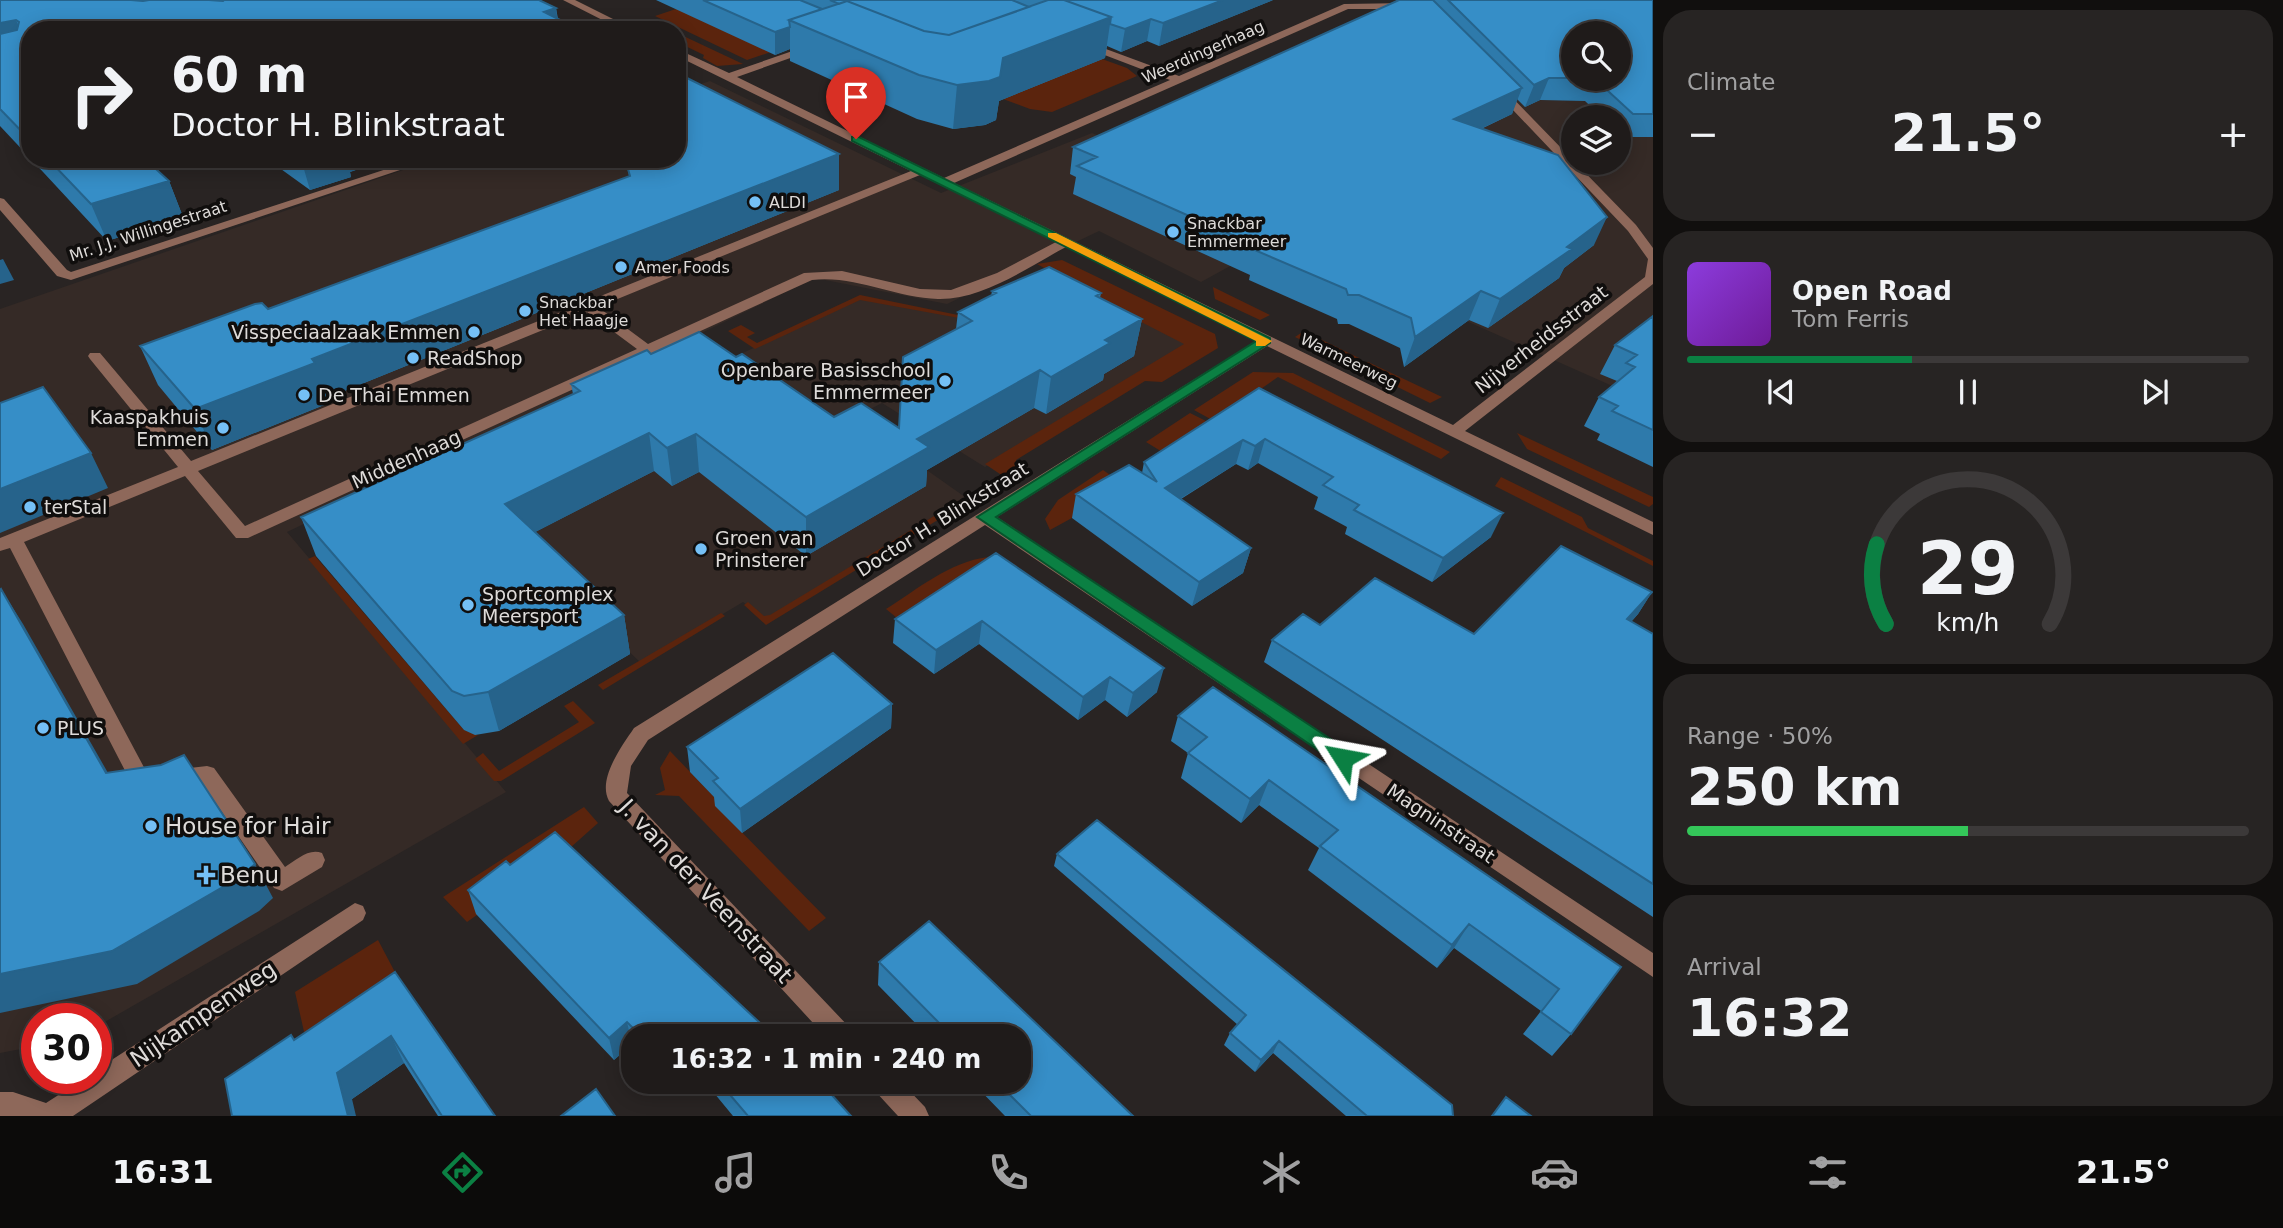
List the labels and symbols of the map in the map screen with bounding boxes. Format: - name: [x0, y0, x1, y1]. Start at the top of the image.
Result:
- street label: Weerdingerhaag: [1139, 17, 1267, 87]
- pin: [826, 67, 886, 139]
- place label: ALDI: [769, 193, 806, 212]
- marker: ALDI: [747, 194, 763, 210]
- street label: Mr. J.J. Willingestraat: [67, 197, 229, 265]
- place label: Snackbar Emmermeer: [1187, 214, 1287, 251]
- marker: Snackbar Emmermeer: [1165, 224, 1181, 240]
- place label: Amer Foods: [635, 258, 730, 277]
- marker: Amer Foods: [613, 259, 629, 275]
- street label: Nijverheidsstraat: [1470, 280, 1612, 398]
- place label: Snackbar Het Haagje: [539, 293, 628, 330]
- marker: Snackbar Het Haagje: [517, 303, 533, 319]
- place label: Visspeciaalzaak Emmen: [231, 321, 460, 343]
- marker: Visspeciaalzaak Emmen: [466, 324, 482, 340]
- street label: Warmeerweg: [1297, 329, 1401, 393]
- place label: ReadShop: [427, 347, 523, 369]
- marker: ReadShop: [405, 350, 421, 366]
- place label: Openbare Basisschool Emmermeer: [721, 359, 931, 403]
- marker: Openbare Basisschool Emmermeer: [937, 373, 953, 389]
- place label: De Thai Emmen: [318, 384, 470, 406]
- marker: De Thai Emmen: [296, 387, 312, 403]
- place label: Kaaspakhuis Emmen: [90, 406, 209, 450]
- marker: Kaaspakhuis Emmen: [215, 420, 231, 436]
- street label: Middenhaag: [348, 425, 464, 493]
- street label: Doctor H. Blinkstraat: [852, 457, 1032, 581]
- place label: terStal: [44, 496, 107, 518]
- marker: terStal: [22, 499, 38, 515]
- place label: Groen van Prinsterer: [715, 527, 813, 571]
- marker: Groen van Prinsterer: [693, 541, 709, 557]
- place label: Sportcomplex Meersport: [482, 583, 614, 627]
- marker: Sportcomplex Meersport: [460, 597, 476, 613]
- place label: PLUS: [57, 717, 104, 739]
- marker: PLUS: [35, 720, 51, 736]
- position arrow: [1306, 721, 1380, 795]
- street label: Magninstraat: [1383, 779, 1499, 867]
- street label: J. van der Veenstraat: [613, 793, 798, 988]
- place label: House for Hair: [165, 813, 331, 839]
- marker: House for Hair: [143, 818, 159, 834]
- place label: Benu: [220, 862, 279, 888]
- marker: Benu: [198, 867, 214, 883]
- street label: Nijkampenweg: [125, 956, 281, 1072]
- speed limit sign: 30: [21, 1003, 112, 1094]

